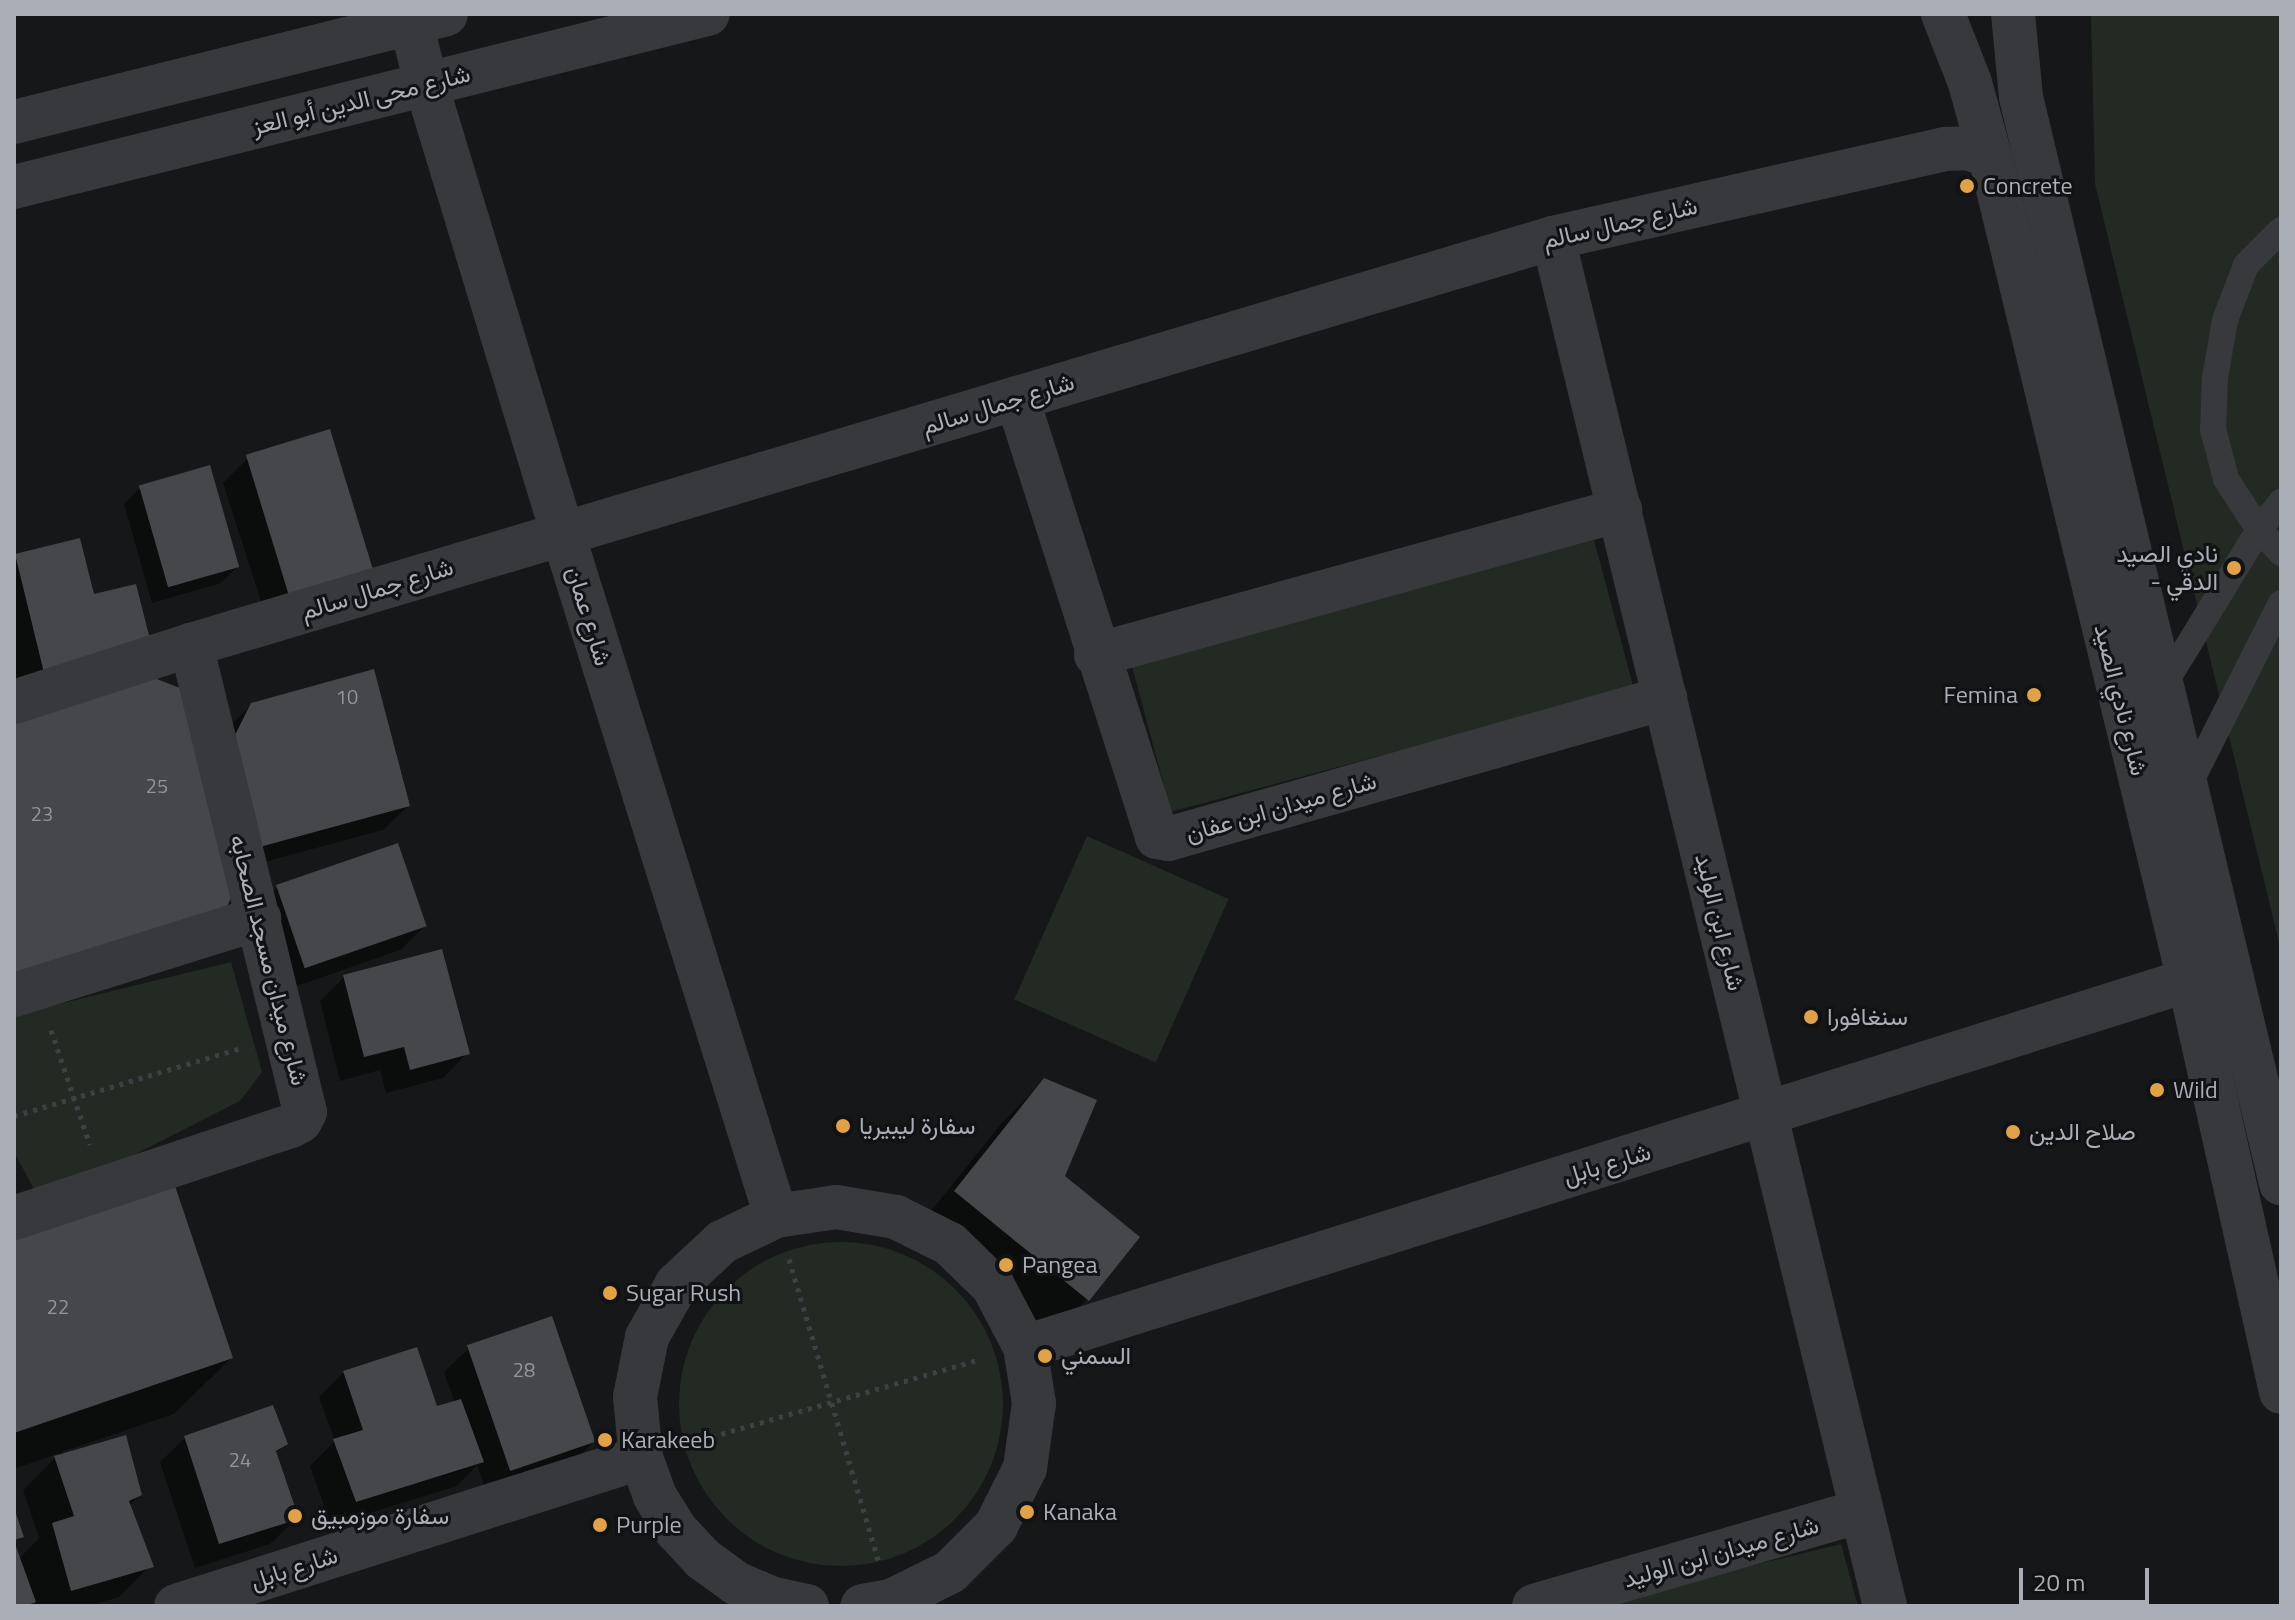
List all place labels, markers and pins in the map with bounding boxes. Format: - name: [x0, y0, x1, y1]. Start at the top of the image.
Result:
- place label: Concrete: [1983, 172, 2072, 200]
- marker: Concrete: [1958, 177, 1976, 195]
- place label: نادي الصيد - الدقي: [2117, 540, 2218, 596]
- marker: نادي الصيد - الدقي: [2225, 559, 2243, 577]
- place label: Femina: [1943, 681, 2018, 709]
- marker: Femina: [2025, 686, 2043, 704]
- place label: سنغافورا: [1827, 1003, 1908, 1031]
- marker: سنغافورا: [1802, 1008, 1820, 1026]
- place label: Wild: [2173, 1076, 2218, 1104]
- marker: Wild: [2148, 1081, 2166, 1099]
- place label: سفارة ليبيريا: [859, 1112, 975, 1140]
- marker: سفارة ليبيريا: [834, 1117, 852, 1135]
- place label: صلاح الدين: [2029, 1118, 2136, 1146]
- marker: صلاح الدين: [2004, 1123, 2022, 1141]
- place label: Pangea: [1022, 1251, 1098, 1279]
- marker: Pangea: [997, 1256, 1015, 1274]
- place label: Sugar Rush: [626, 1279, 741, 1307]
- marker: Sugar Rush: [601, 1284, 619, 1302]
- place label: السمني: [1061, 1342, 1131, 1370]
- marker: السمني: [1036, 1347, 1054, 1365]
- place label: Karakeeb: [621, 1426, 715, 1454]
- marker: Karakeeb: [596, 1431, 614, 1449]
- place label: Kanaka: [1043, 1498, 1117, 1526]
- place label: سفارة موزمبيق: [311, 1502, 449, 1530]
- marker: Kanaka: [1018, 1503, 1036, 1521]
- marker: سفارة موزمبيق: [286, 1507, 304, 1525]
- place label: Purple: [616, 1511, 682, 1539]
- marker: Purple: [591, 1516, 609, 1534]

